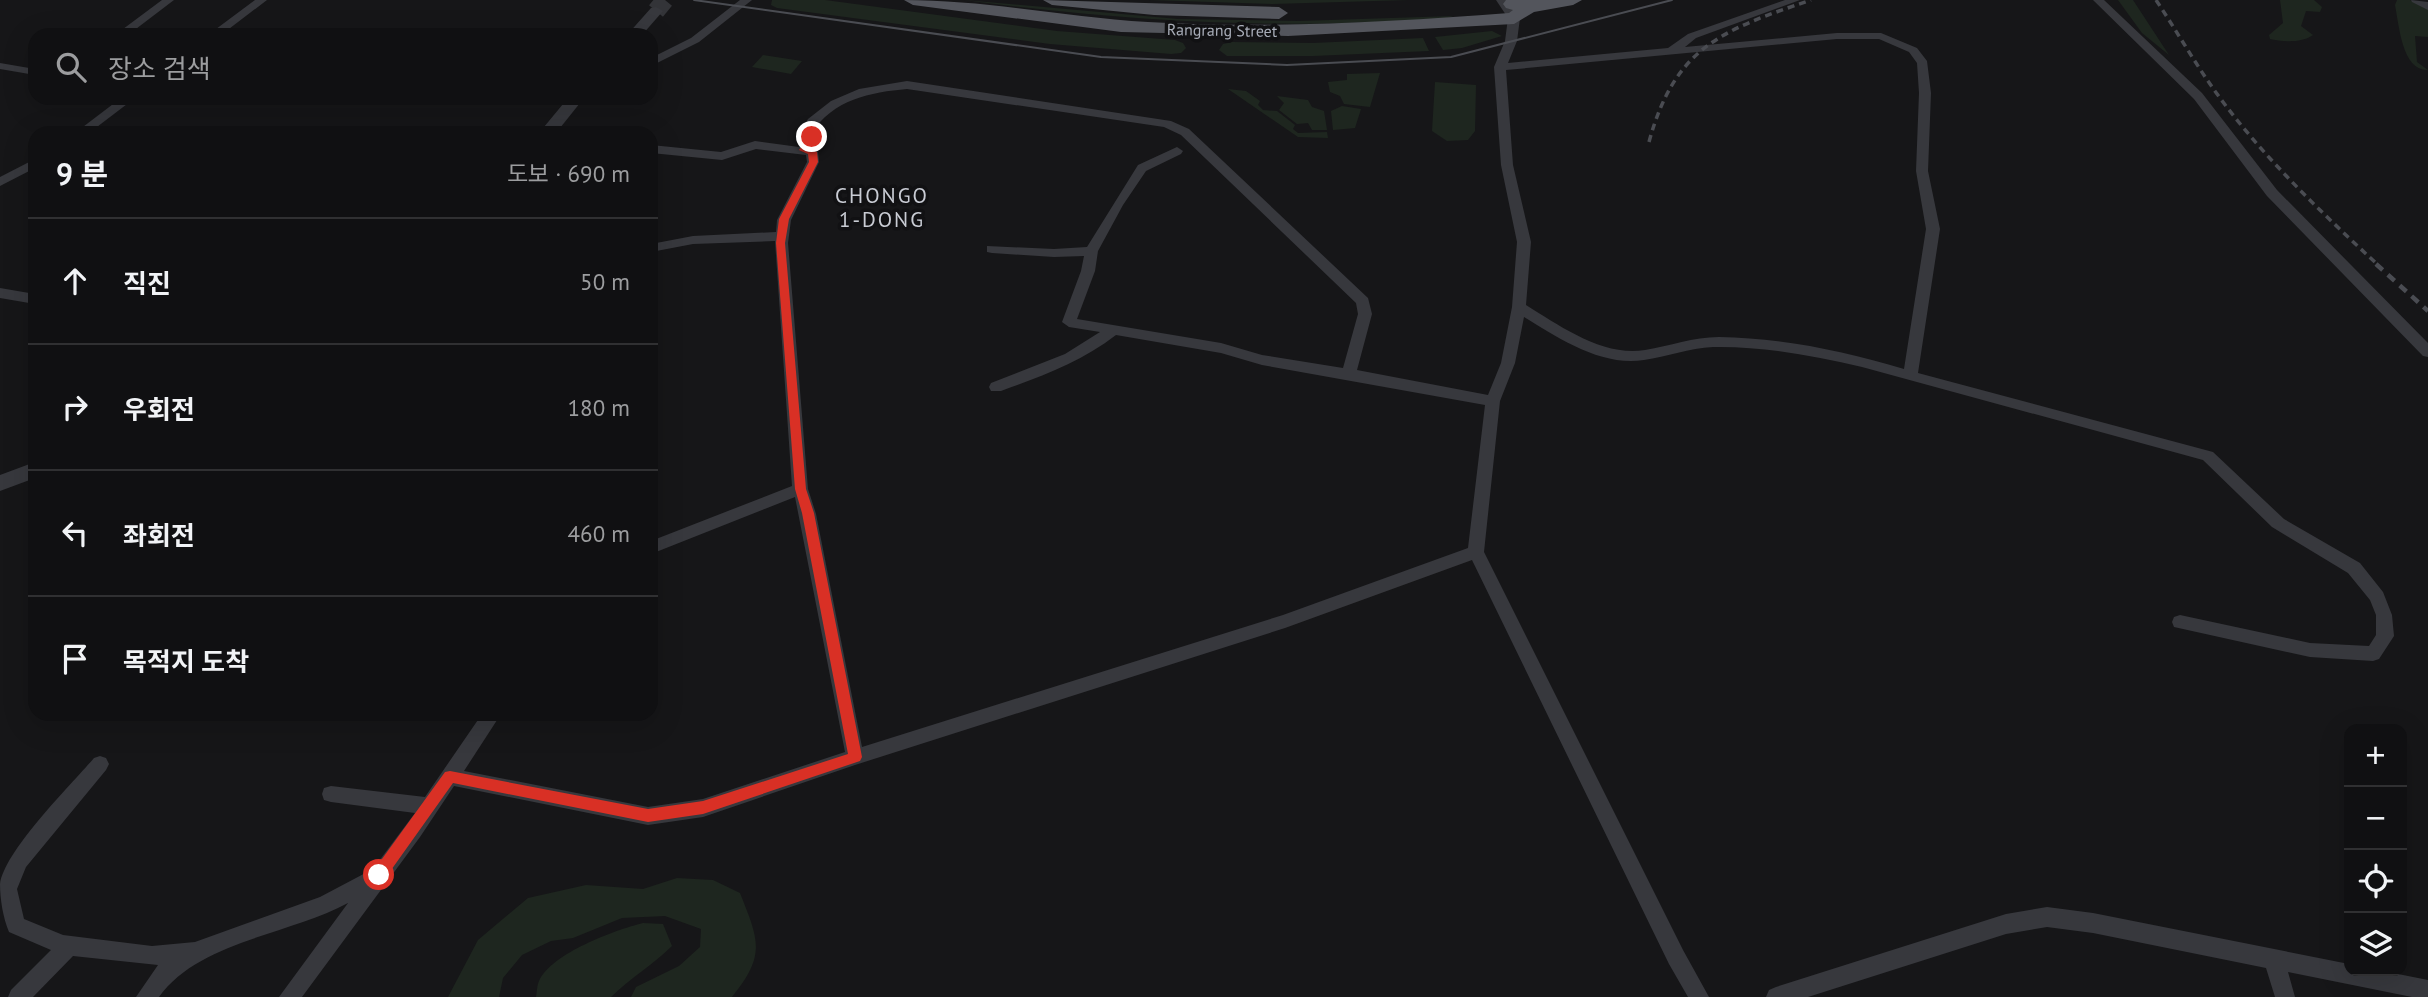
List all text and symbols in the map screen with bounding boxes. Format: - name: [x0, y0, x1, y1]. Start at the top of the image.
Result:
- street label: Rangrang Street: [1167, 19, 1278, 41]
- search box: [28, 28, 658, 105]
- icon: search: [52, 48, 90, 86]
- text: 장소 검색: [108, 52, 211, 85]
- route end: [796, 121, 827, 152]
- text: 9 분: [56, 154, 108, 193]
- text: 도보 · 690 m: [507, 159, 630, 188]
- district label: CHONGO 1-DONG: [835, 182, 929, 233]
- icon: ahead: [56, 262, 94, 300]
- text: 직진: [123, 267, 171, 300]
- text: 50 m: [580, 267, 630, 296]
- icon: right: [56, 388, 94, 426]
- text: 우회전: [123, 393, 195, 426]
- text: 180 m: [568, 393, 630, 422]
- icon: left: [56, 514, 94, 552]
- text: 좌회전: [123, 519, 195, 552]
- text: 460 m: [568, 519, 630, 548]
- icon: arrive: [56, 640, 94, 678]
- text: 목적지 도착: [123, 645, 249, 678]
- map controls: [2344, 724, 2407, 976]
- button: +: [2344, 724, 2407, 787]
- button: −: [2344, 787, 2407, 850]
- button: locate: [2344, 850, 2407, 913]
- route start: [363, 859, 394, 890]
- button: layers: [2344, 913, 2407, 976]

